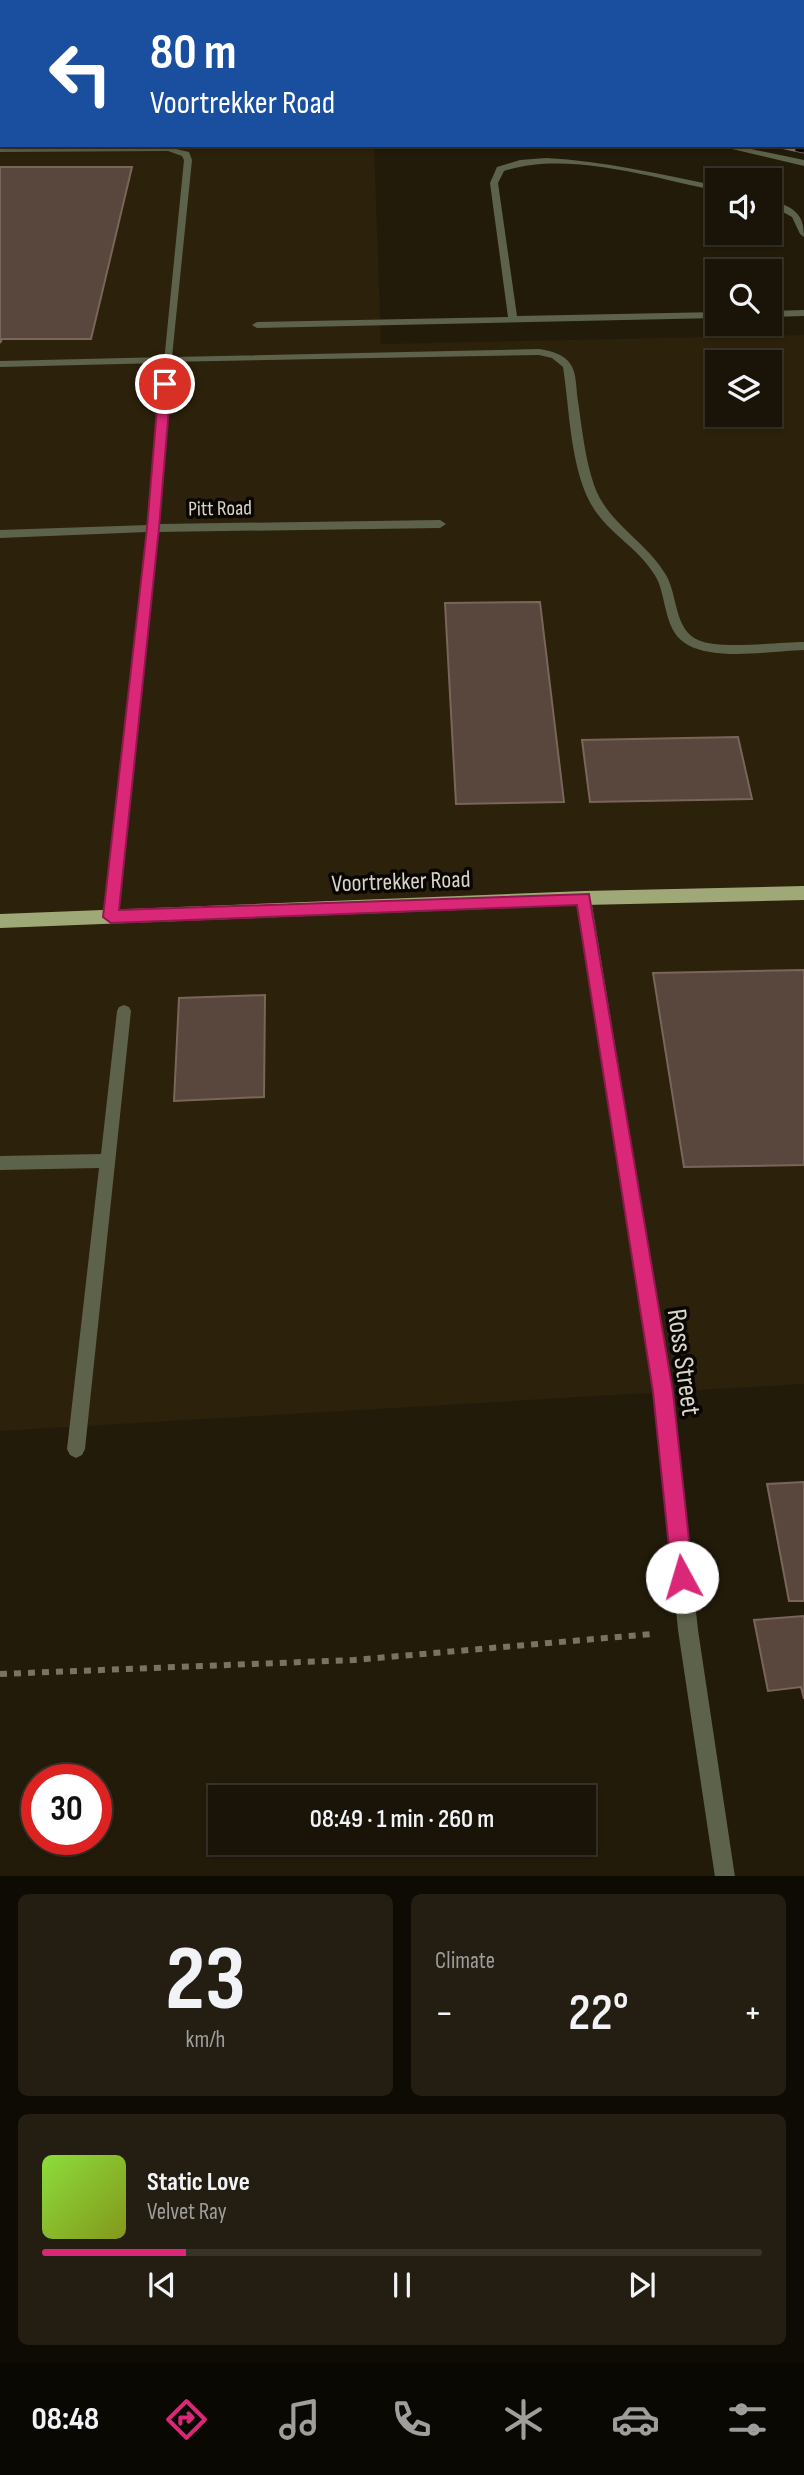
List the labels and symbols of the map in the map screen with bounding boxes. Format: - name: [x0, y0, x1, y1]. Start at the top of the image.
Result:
- pin: [135, 354, 195, 414]
- street label: Pitt Road: [188, 495, 252, 522]
- street label: Voortrekker Road: [331, 865, 471, 898]
- street label: Ross Street: [660, 1307, 707, 1418]
- position arrow: [645, 1540, 719, 1614]
- speed limit sign: 30: [21, 1764, 112, 1855]

